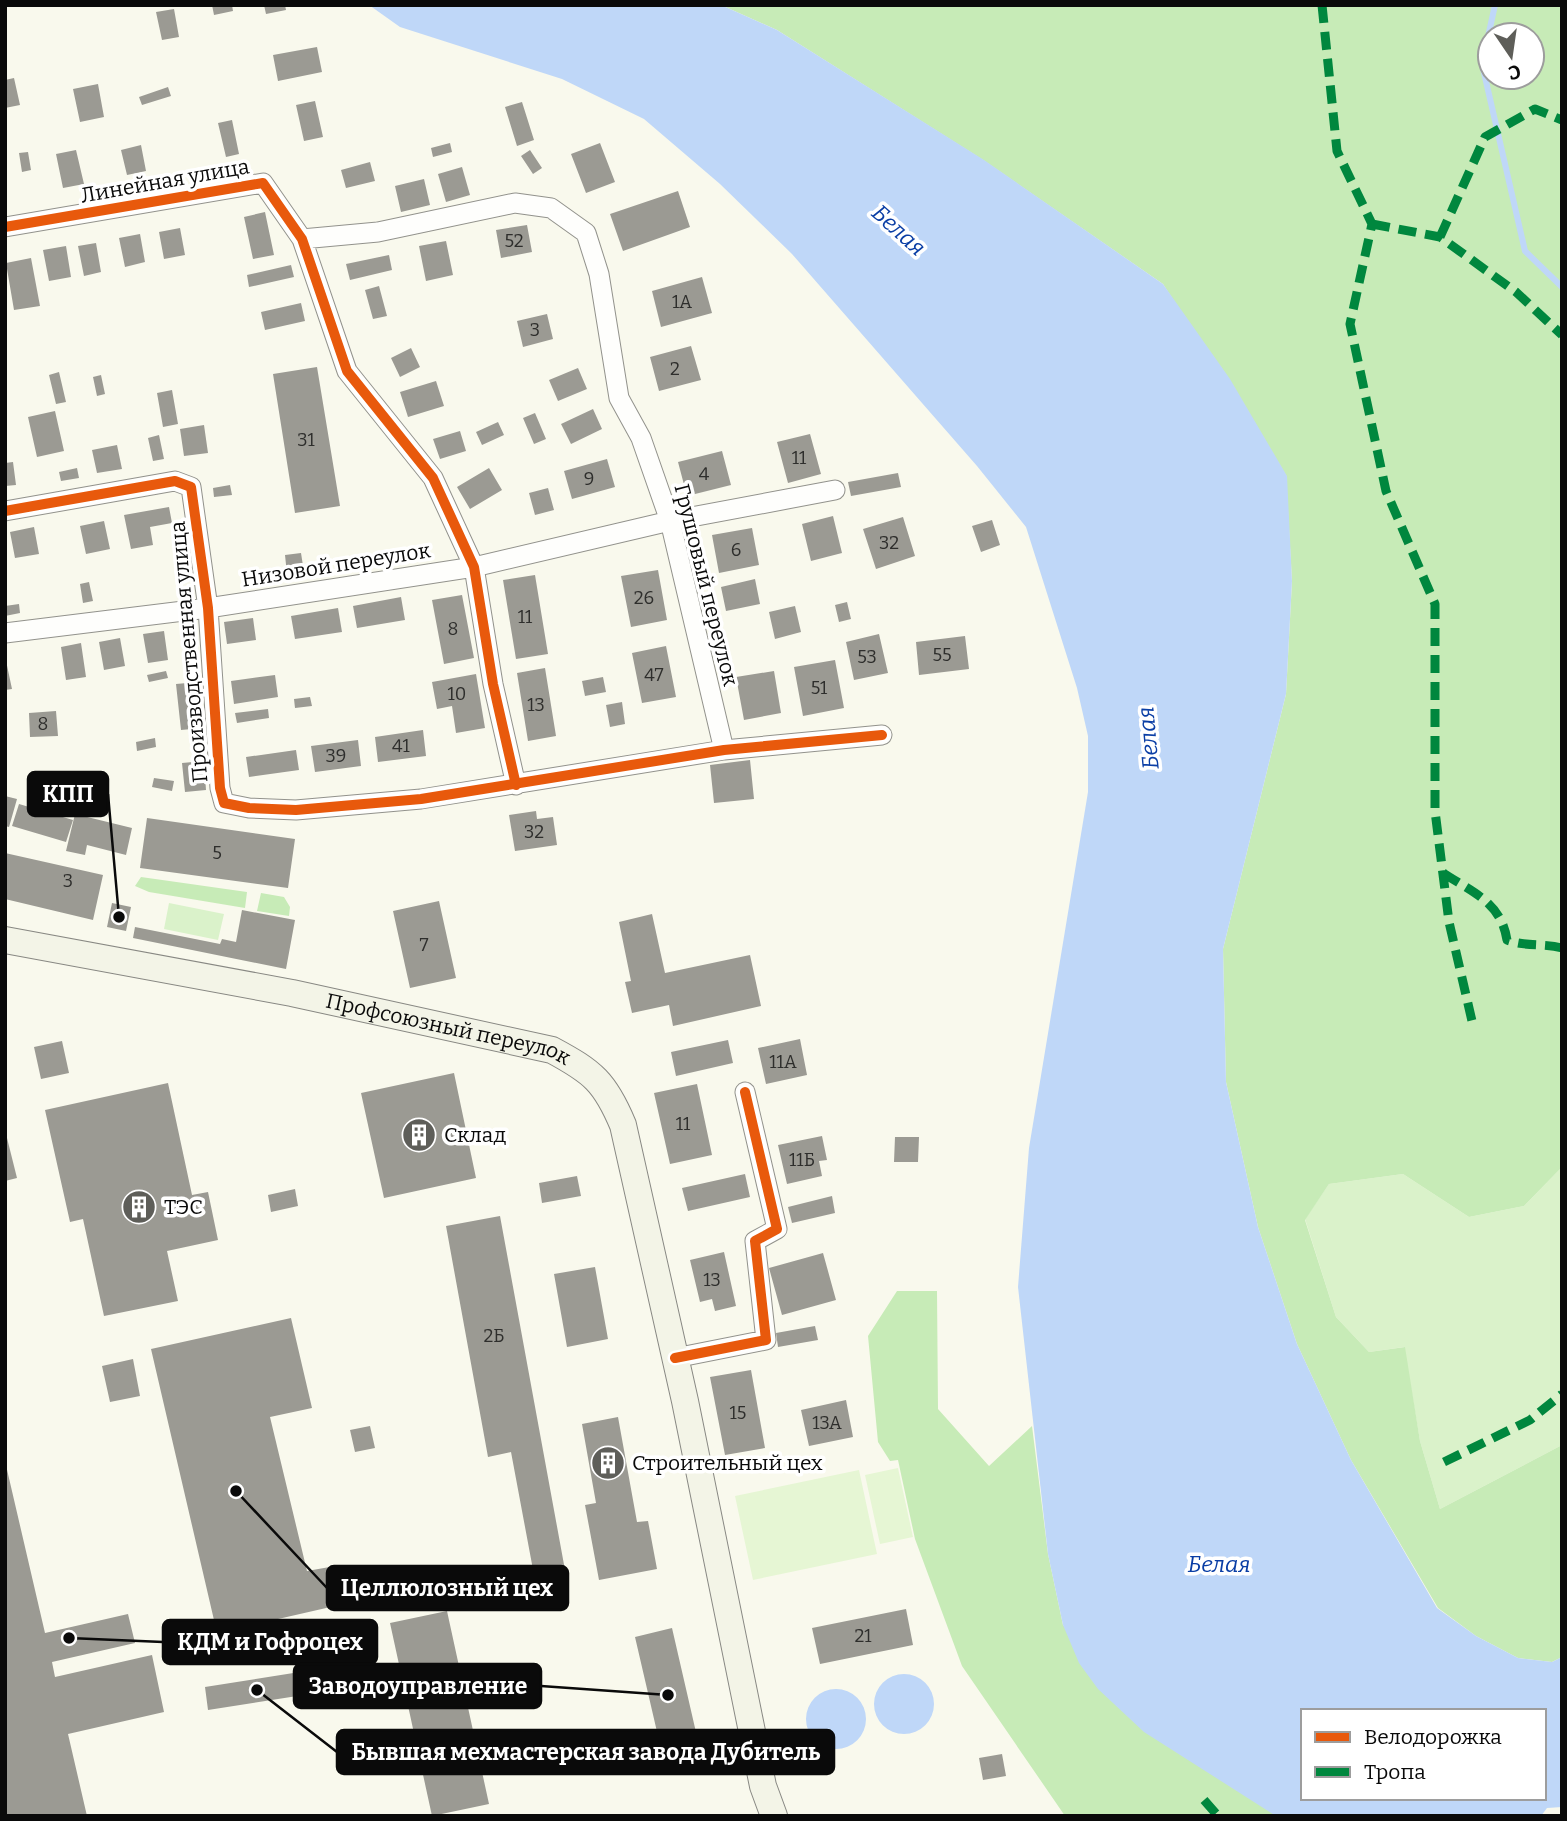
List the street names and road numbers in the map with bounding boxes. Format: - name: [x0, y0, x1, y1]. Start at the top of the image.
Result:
- street label: Линейная улица: [79, 153, 252, 209]
- street label: Грушовый переулок: [668, 481, 744, 689]
- street label: Производственная улица: [165, 520, 213, 784]
- street label: Низовой переулок: [240, 537, 433, 593]
- street label: Профсоюзный переулок: [323, 988, 576, 1071]

